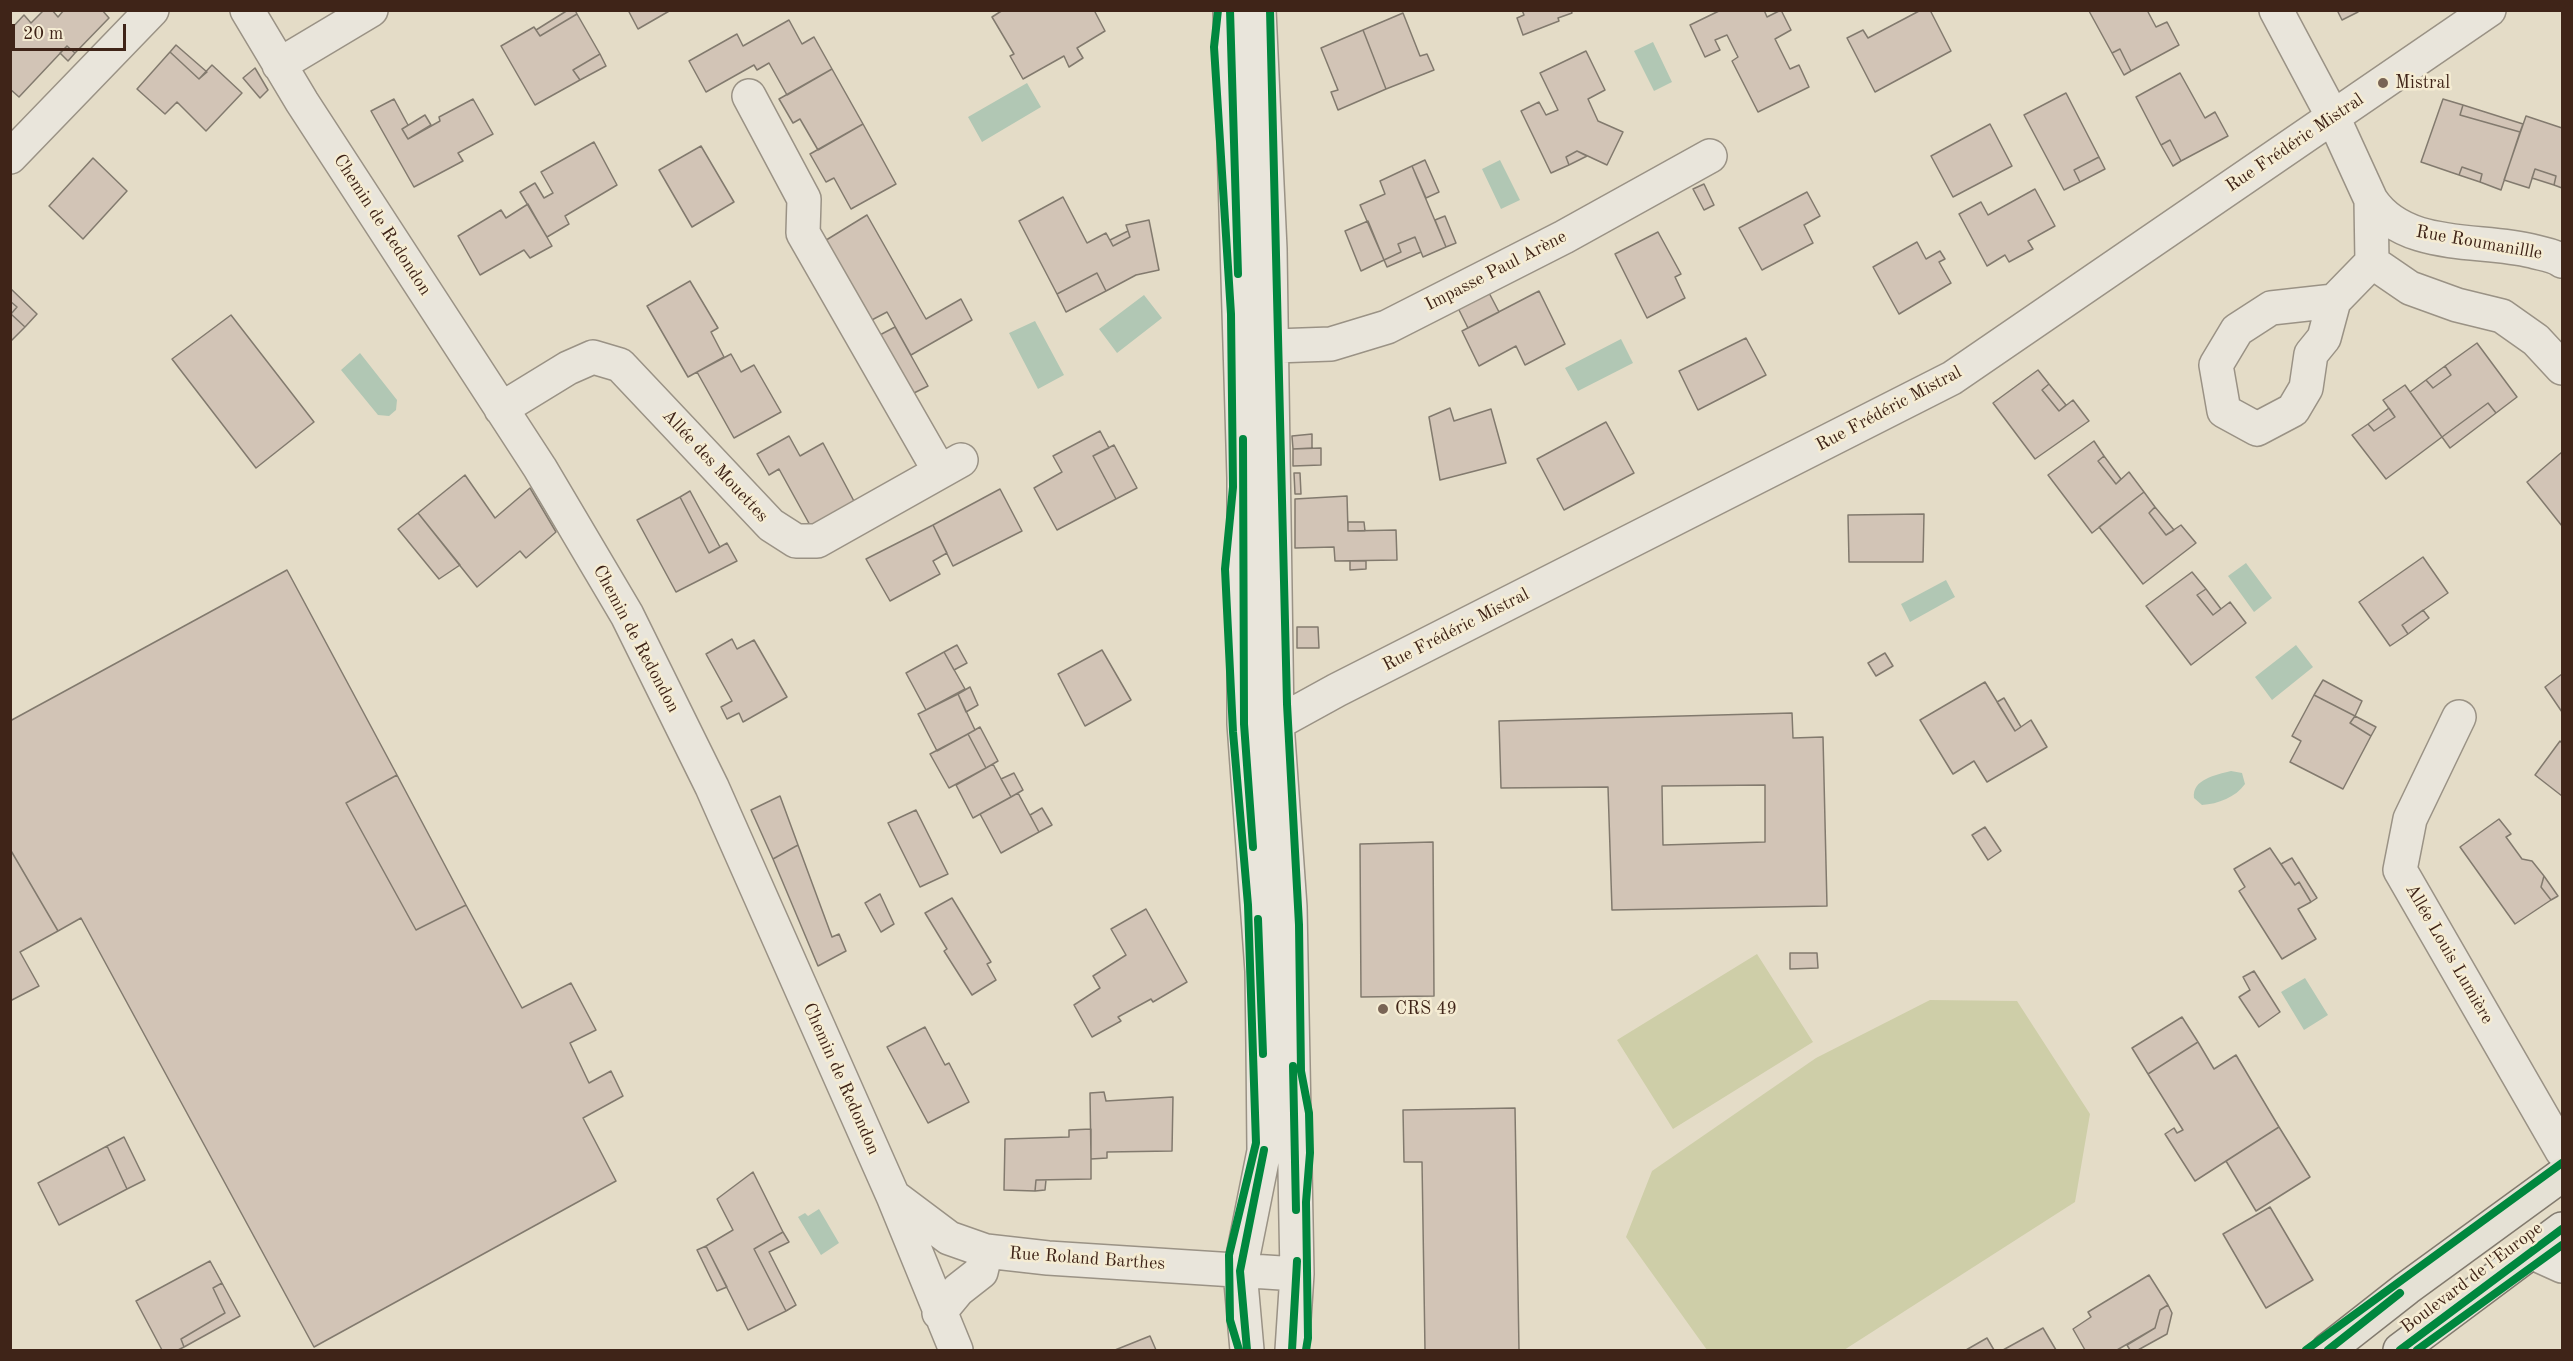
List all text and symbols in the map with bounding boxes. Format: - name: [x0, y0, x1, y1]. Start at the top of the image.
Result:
- scale bar: [15, 12, 129, 50]
- text: 20 m: [23, 25, 63, 43]
- place label: Mistral: [2395, 72, 2450, 94]
- marker: Mistral: [2376, 76, 2390, 90]
- street label: Rue Frédéric Mistral: [2222, 89, 2368, 197]
- street label: Chemin de Redondon: [328, 150, 436, 300]
- street label: Rue Roumanillle: [2414, 221, 2544, 265]
- street label: Impasse Paul Arène: [1422, 226, 1570, 316]
- street label: Rue Frédéric Mistral: [1813, 362, 1965, 456]
- street label: Allée des Mouettes: [657, 405, 773, 527]
- street label: Chemin de Redondon: [588, 562, 684, 716]
- street label: Rue Frédéric Mistral: [1379, 584, 1533, 676]
- street label: Allée Louis Lumière: [2400, 880, 2498, 1028]
- place label: CRS 49: [1395, 998, 1457, 1020]
- street label: Chemin de Redondon: [798, 1000, 884, 1158]
- marker: CRS 49: [1376, 1002, 1390, 1016]
- street label: Boulevard de l'Europe: [2397, 1218, 2547, 1338]
- street label: Rue Roland Barthes: [1008, 1243, 1166, 1275]

